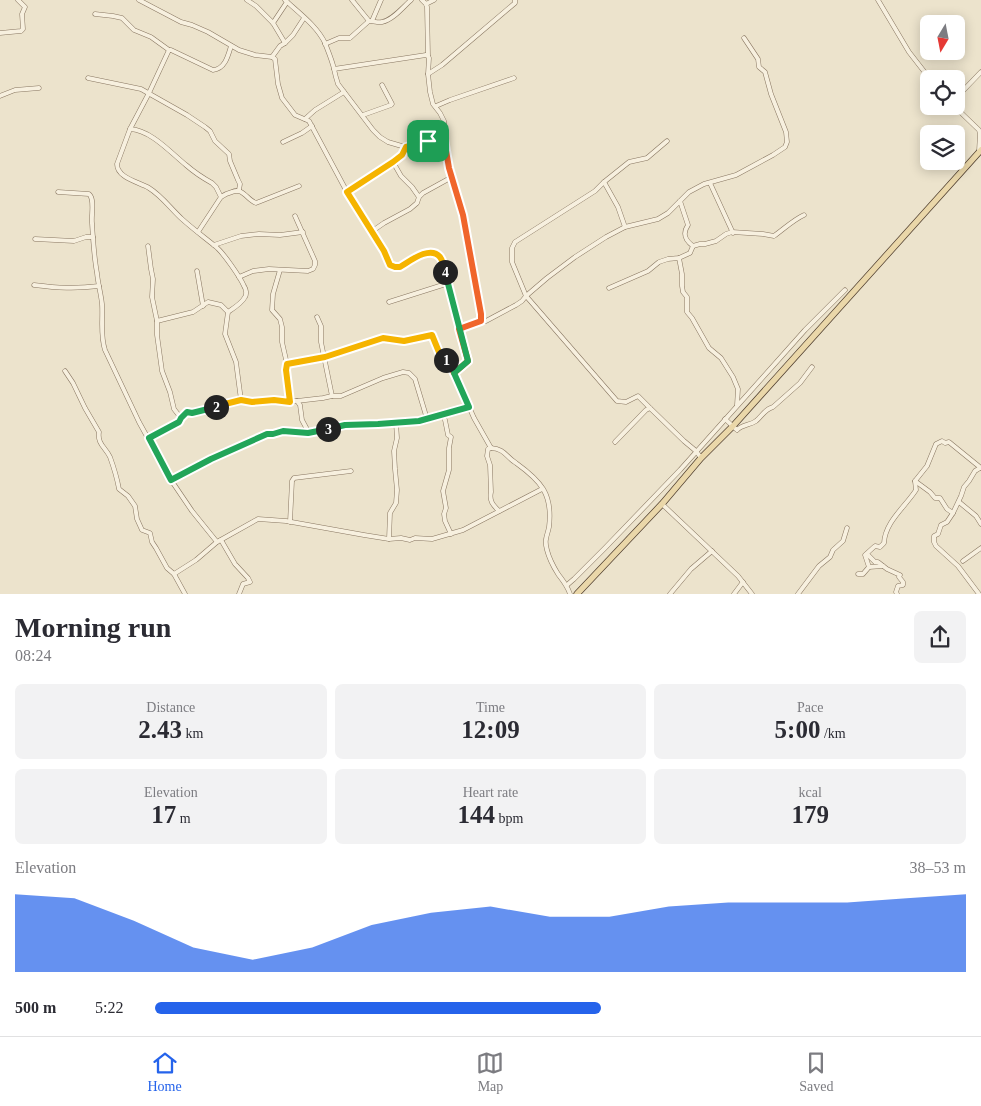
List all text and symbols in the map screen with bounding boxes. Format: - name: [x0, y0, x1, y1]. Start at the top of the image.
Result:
- north arrow: [920, 15, 965, 60]
- map controls: [920, 15, 965, 170]
- button: locate: [920, 70, 965, 115]
- pin: [407, 120, 449, 162]
- button: layers: [920, 125, 965, 170]
- icon: arrive: [414, 127, 442, 155]
- pin: 4: [432, 260, 458, 284]
- text: 4: [442, 265, 449, 280]
- pin: 1: [434, 348, 458, 372]
- text: 1: [443, 353, 450, 368]
- pin: 2: [204, 394, 228, 420]
- text: 2: [213, 400, 220, 415]
- pin: 3: [316, 416, 340, 442]
- text: 3: [325, 422, 332, 437]
- button: share: [914, 611, 966, 663]
- text: Morning run: [15, 612, 171, 643]
- text: 08:24: [15, 647, 51, 664]
- text: Distance: [146, 700, 195, 715]
- text: Time: [476, 700, 505, 715]
- text: Pace: [797, 700, 823, 715]
- text: 2.43: [138, 716, 182, 743]
- text: 12:09: [461, 716, 520, 743]
- text: 5:00: [775, 716, 820, 743]
- text: km: [182, 726, 203, 741]
- text: /km: [820, 726, 846, 741]
- text: Elevation: [144, 785, 198, 800]
- text: Heart rate: [463, 785, 518, 800]
- text: kcal: [798, 785, 822, 800]
- text: 17: [151, 801, 176, 828]
- text: 144: [458, 801, 495, 828]
- text: 179: [791, 801, 829, 828]
- text: m: [176, 811, 191, 826]
- text: bpm: [495, 811, 523, 826]
- text: Elevation: [15, 859, 76, 876]
- text: 38–53 m: [910, 859, 966, 876]
- text: 500 m: [15, 999, 56, 1016]
- text: 5:22: [95, 999, 123, 1016]
- tab: Home: [147, 1049, 182, 1095]
- tab: Map: [476, 1049, 504, 1095]
- tab: Saved: [799, 1049, 834, 1095]

